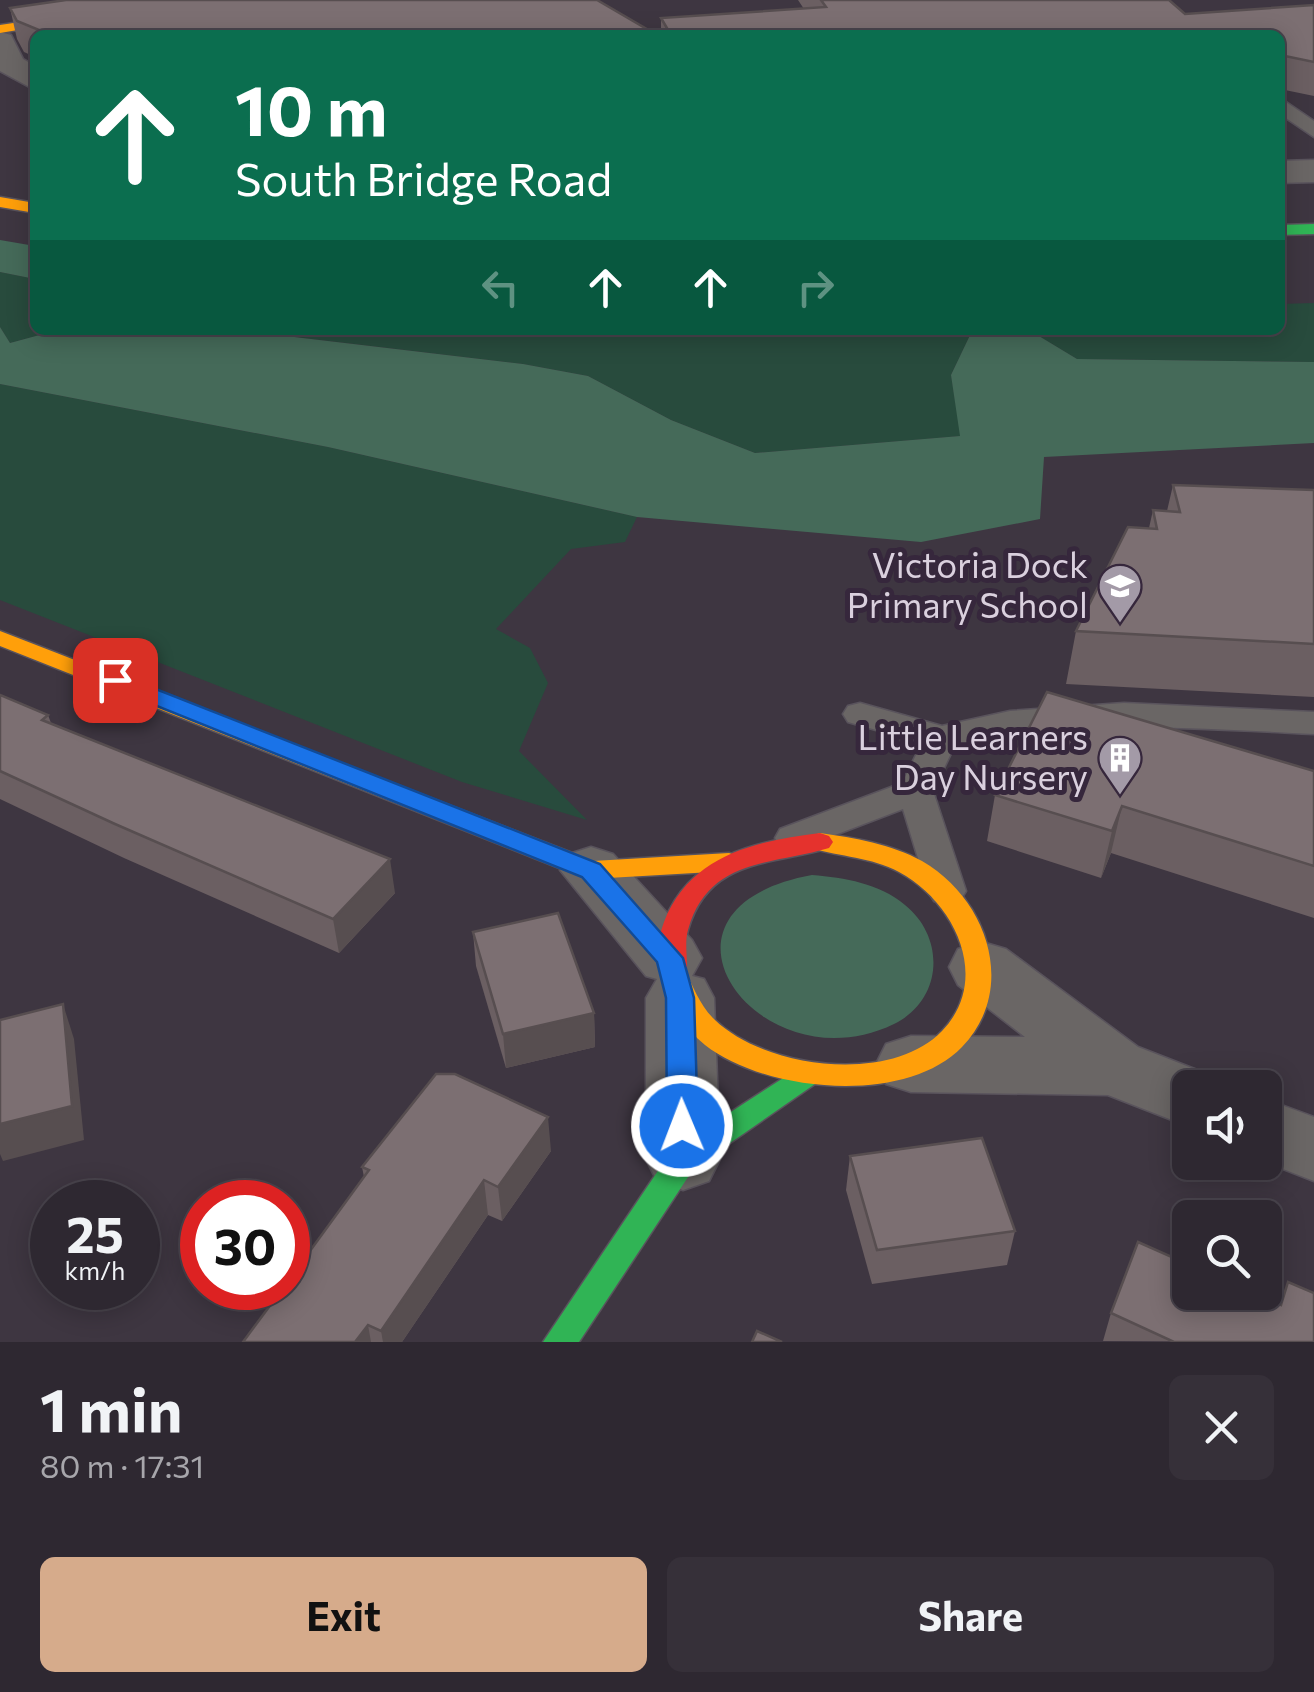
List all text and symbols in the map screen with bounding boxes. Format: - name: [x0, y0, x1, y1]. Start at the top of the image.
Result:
- text: 10 m: [235, 65, 388, 150]
- icon: ahead: [70, 70, 200, 200]
- text: South Bridge Road: [235, 150, 612, 205]
- icon: left: [473, 260, 528, 315]
- icon: ahead: [578, 260, 633, 315]
- icon: ahead: [683, 260, 738, 315]
- icon: right: [788, 260, 843, 315]
- place label: Victoria Dock Primary School: [847, 542, 1088, 625]
- school or university icon: Victoria Dock Primary School: [1097, 563, 1143, 624]
- pin: [73, 638, 158, 723]
- icon: arrive: [88, 653, 143, 708]
- place label: Little Learners Day Nursery: [858, 714, 1088, 797]
- building icon: Little Learners Day Nursery: [1097, 735, 1143, 796]
- map controls: [1172, 1070, 1282, 1310]
- button: sound: [1172, 1070, 1282, 1180]
- position arrow: [630, 1074, 734, 1178]
- speed limit sign: 30: [180, 1180, 310, 1310]
- button: search: [1172, 1200, 1282, 1310]
- text: 25: [66, 1202, 124, 1263]
- text: km/h: [65, 1255, 125, 1285]
- text: 1 min: [40, 1371, 182, 1444]
- button: close: [1169, 1375, 1274, 1480]
- text: 80 m · 17:31: [40, 1445, 204, 1485]
- button: Exit: [40, 1557, 647, 1672]
- button: Share: [667, 1557, 1274, 1672]

